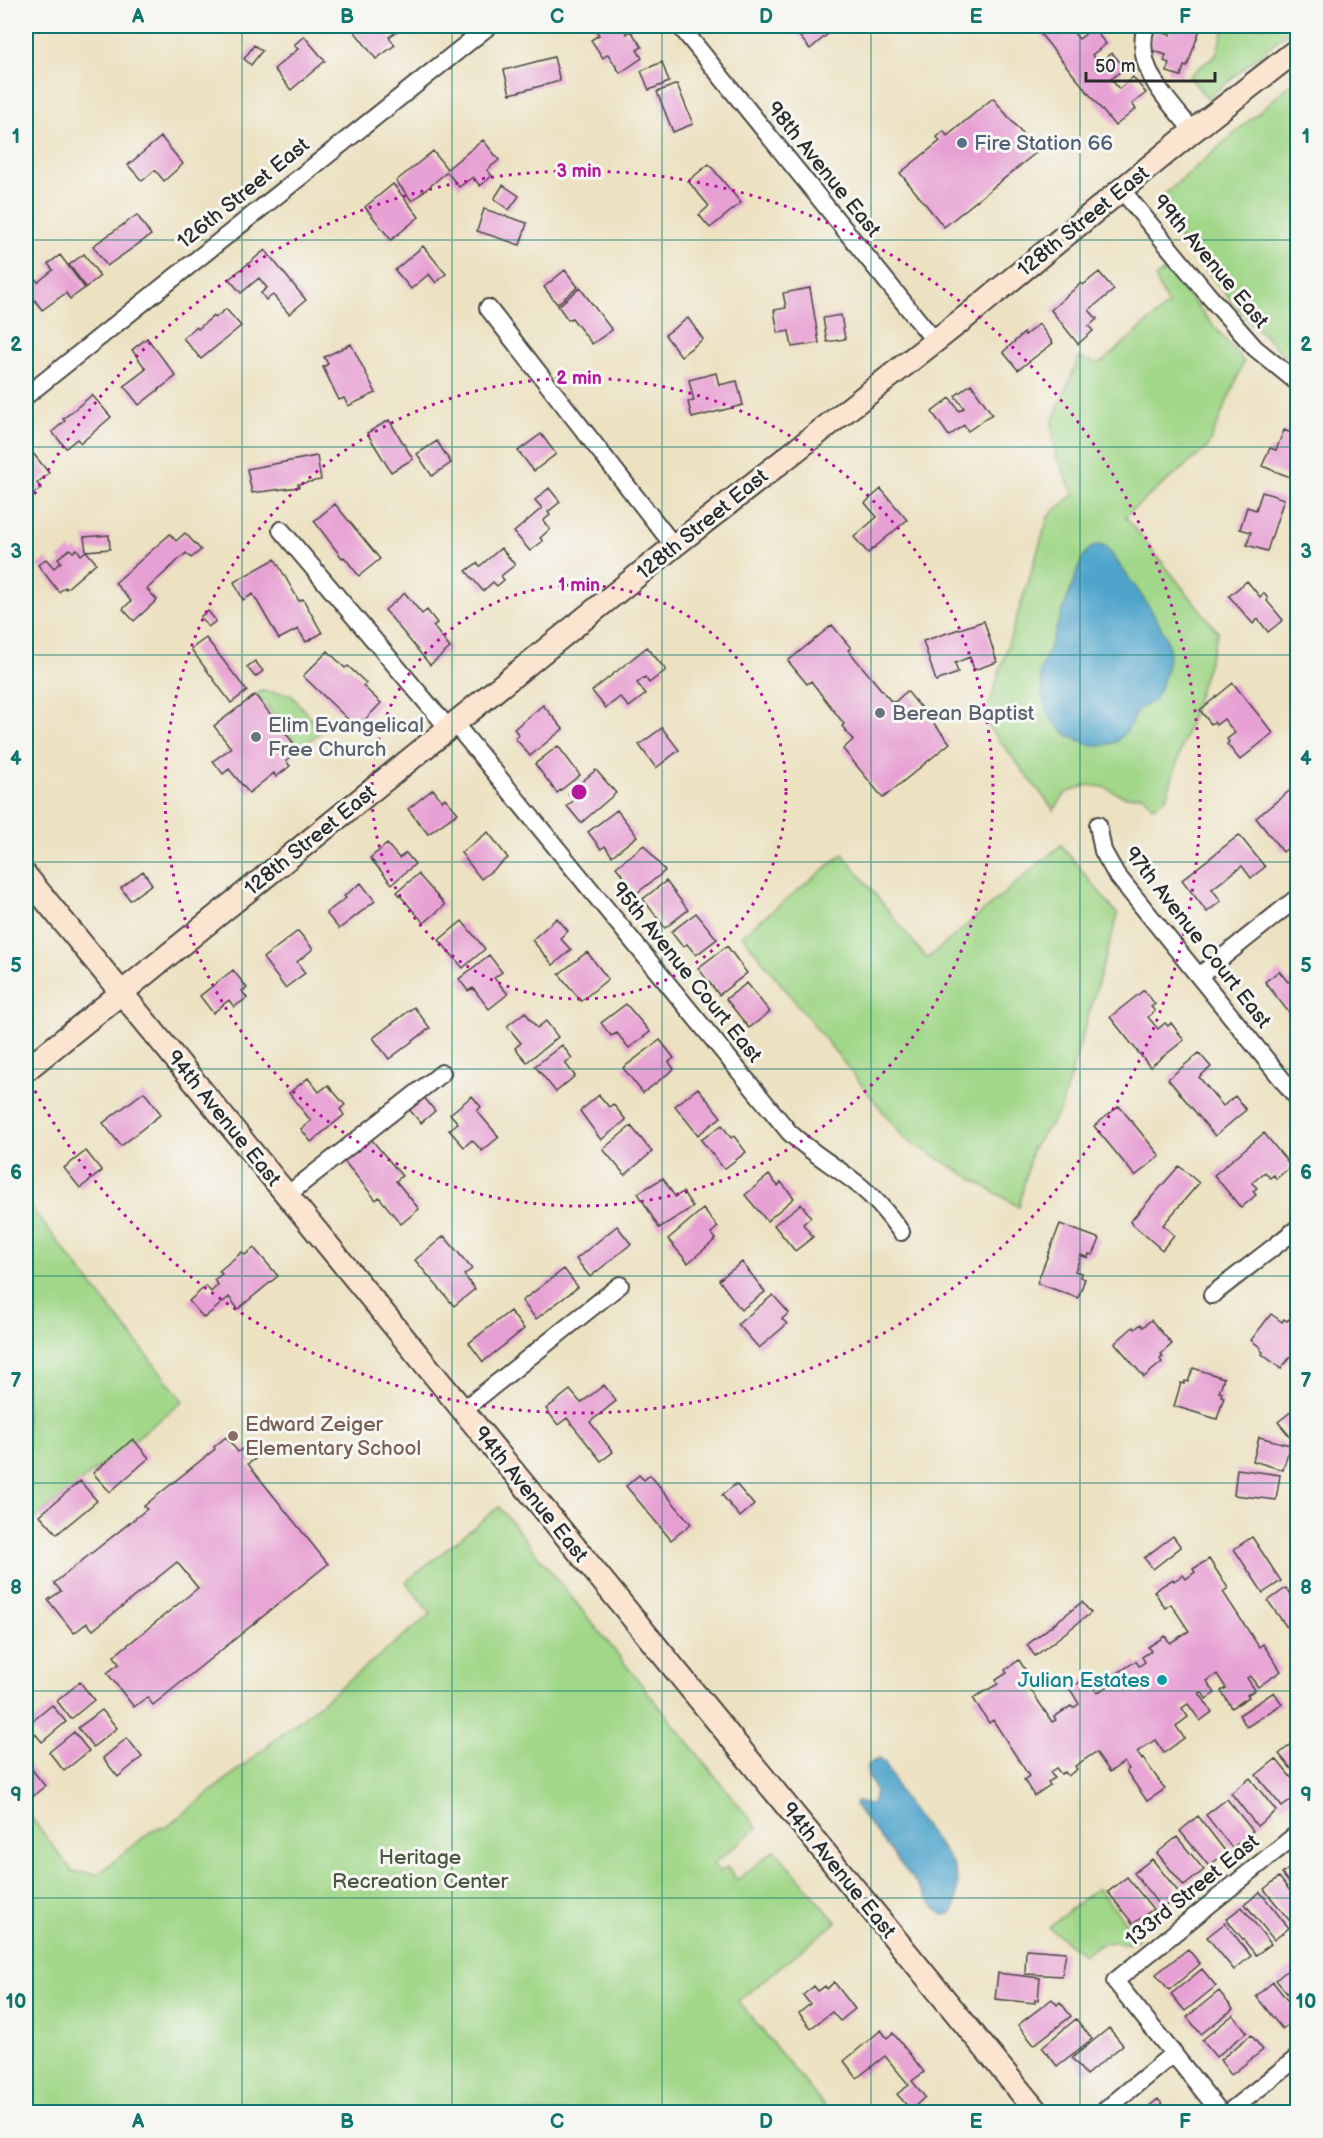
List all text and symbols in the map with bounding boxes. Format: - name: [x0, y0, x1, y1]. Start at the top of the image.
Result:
- text: A: [131, 5, 145, 29]
- text: B: [340, 5, 354, 29]
- text: C: [550, 5, 564, 29]
- text: D: [759, 5, 773, 29]
- text: E: [970, 5, 983, 29]
- text: F: [1179, 5, 1191, 29]
- scale bar: [1086, 45, 1215, 83]
- text: 50 m: [1095, 56, 1136, 77]
- street label: 98th Avenue East: [761, 97, 886, 242]
- text: 1: [12, 125, 20, 149]
- text: 1: [1302, 125, 1310, 149]
- place label: Fire Station 66: [974, 131, 1113, 156]
- street label: 126th Street East: [172, 132, 315, 254]
- marker: Fire Station 66: [955, 136, 969, 150]
- street label: 128th Street East: [1013, 160, 1155, 282]
- text: 3 min: [556, 161, 602, 182]
- street label: 99th Avenue East: [1147, 189, 1274, 334]
- text: 2: [10, 333, 22, 357]
- text: 2: [1300, 333, 1312, 357]
- text: 2 min: [556, 368, 602, 389]
- street label: 128th Street East: [632, 463, 774, 585]
- text: 3: [10, 540, 22, 564]
- text: 3: [1300, 540, 1312, 564]
- text: 1 min: [558, 575, 600, 596]
- place label: Berean Baptist: [892, 701, 1035, 726]
- marker: Berean Baptist: [873, 706, 887, 720]
- place label: Elim Evangelical Free Church: [268, 713, 424, 762]
- marker: Elim Evangelical Free Church: [249, 730, 263, 744]
- text: 4: [10, 747, 22, 771]
- text: 4: [1300, 747, 1312, 771]
- street label: 128th Street East: [240, 779, 382, 901]
- centre of rings: [569, 782, 589, 802]
- street label: 97th Avenue Court East: [1119, 842, 1276, 1033]
- street label: 95th Avenue Court East: [606, 877, 767, 1068]
- text: 5: [10, 954, 22, 978]
- text: 5: [1300, 954, 1312, 978]
- street label: 94th Avenue East: [161, 1045, 286, 1192]
- text: 6: [10, 1161, 22, 1185]
- text: 6: [1300, 1161, 1312, 1185]
- text: 7: [10, 1369, 22, 1393]
- text: 7: [1300, 1369, 1312, 1393]
- place label: Edward Zeiger Elementary School: [245, 1412, 421, 1461]
- street label: 94th Avenue East: [468, 1421, 593, 1568]
- marker: Edward Zeiger Elementary School: [226, 1429, 240, 1443]
- text: 8: [10, 1576, 22, 1600]
- text: 8: [1300, 1576, 1312, 1600]
- place label: Julian Estates: [1018, 1668, 1150, 1693]
- marker: Julian Estates: [1155, 1673, 1169, 1687]
- text: 9: [10, 1783, 22, 1807]
- text: 9: [1300, 1783, 1312, 1807]
- street label: 94th Avenue East: [776, 1797, 901, 1944]
- street label: 133rd Street East: [1121, 1829, 1264, 1952]
- park label: Heritage Recreation Center: [332, 1845, 508, 1894]
- text: 10: [6, 1990, 26, 2014]
- text: 10: [1296, 1990, 1316, 2014]
- text: A: [131, 2110, 145, 2134]
- text: B: [340, 2110, 354, 2134]
- text: C: [550, 2110, 564, 2134]
- text: D: [759, 2110, 773, 2134]
- text: E: [970, 2110, 983, 2134]
- text: F: [1179, 2110, 1191, 2134]

